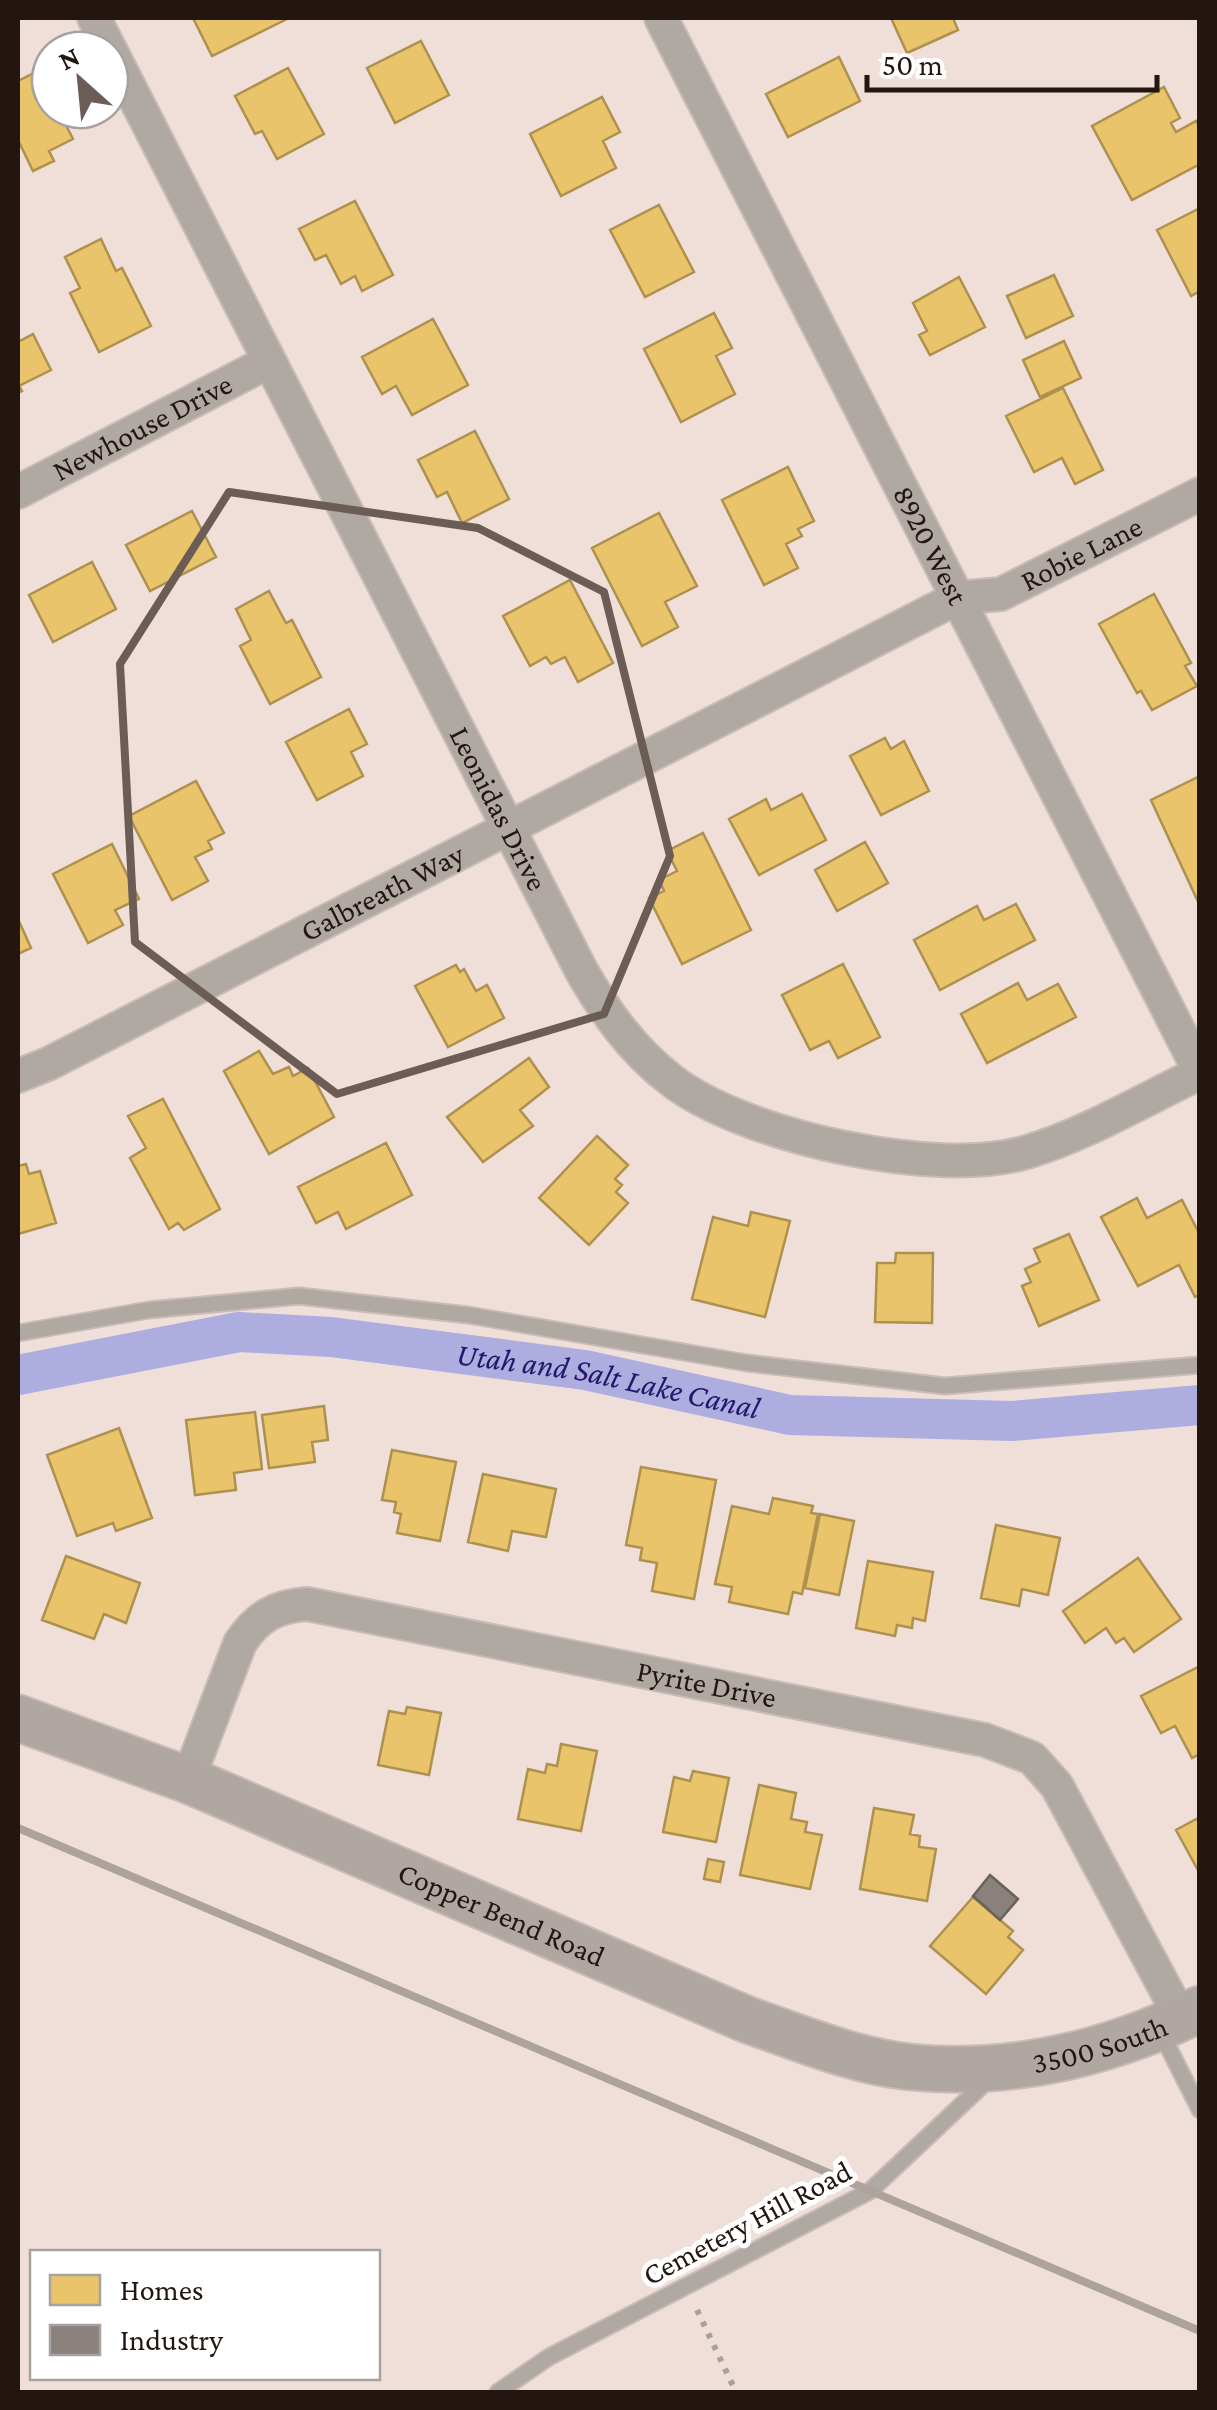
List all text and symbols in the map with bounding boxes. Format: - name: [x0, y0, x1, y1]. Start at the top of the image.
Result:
- north arrow: [30, 30, 130, 130]
- scale bar: [867, 30, 1157, 92]
- text: N: [53, 40, 84, 76]
- text: 50 m: [882, 48, 943, 81]
- street label: Newhouse Drive: [47, 367, 237, 487]
- street label: 8920 West: [887, 480, 975, 611]
- street label: Robie Lane: [1015, 509, 1147, 597]
- street label: Leonidas Drive: [443, 721, 554, 896]
- street label: Galbreath Way: [295, 837, 470, 948]
- water label: Utah and Salt Lake Canal: [454, 1335, 764, 1426]
- street label: Pyrite Drive: [634, 1654, 779, 1714]
- street label: Copper Bend Road: [393, 1855, 610, 1973]
- street label: 3500 South: [1030, 2009, 1172, 2079]
- street label: Cemetery Hill Road: [637, 2154, 857, 2292]
- legend: [30, 2250, 380, 2380]
- text: Homes: [120, 2273, 204, 2306]
- text: Industry: [120, 2323, 223, 2357]

